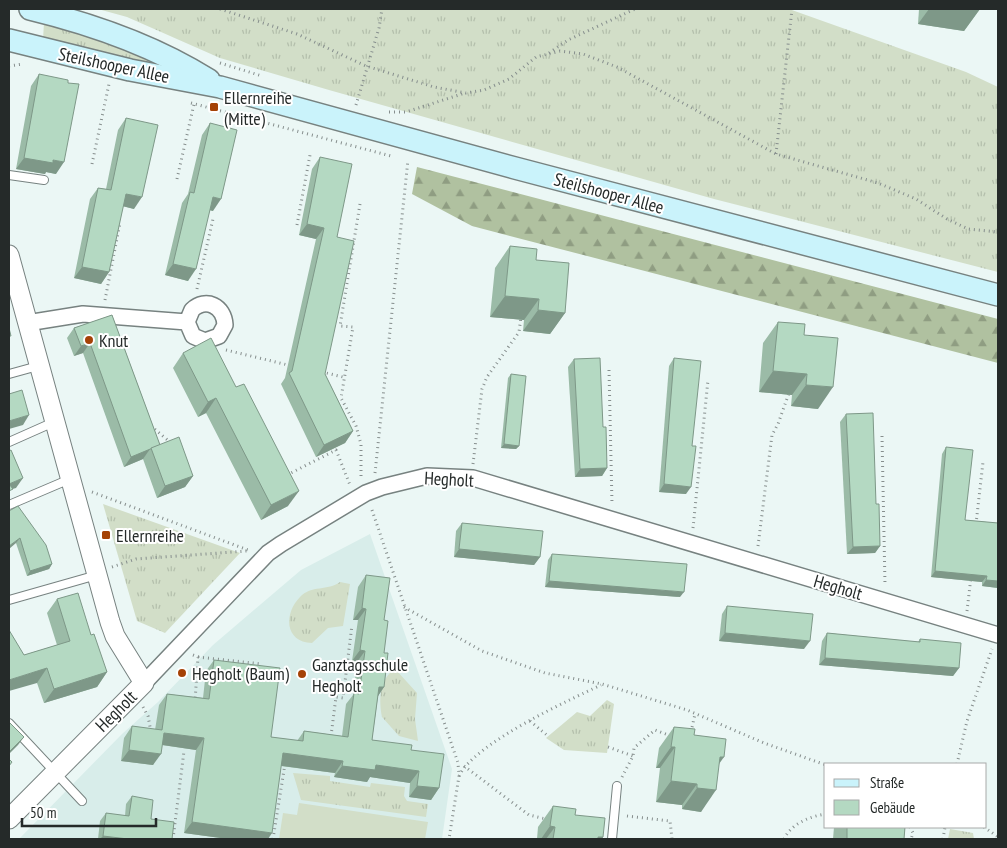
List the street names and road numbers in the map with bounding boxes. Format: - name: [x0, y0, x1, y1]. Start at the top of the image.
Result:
- street label: Steilshooper Allee: [56, 42, 172, 88]
- street label: Steilshooper Allee: [552, 167, 666, 219]
- street label: Hegholt: [424, 466, 474, 492]
- street label: Hegholt: [811, 569, 865, 605]
- street label: Hegholt: [90, 685, 142, 737]

